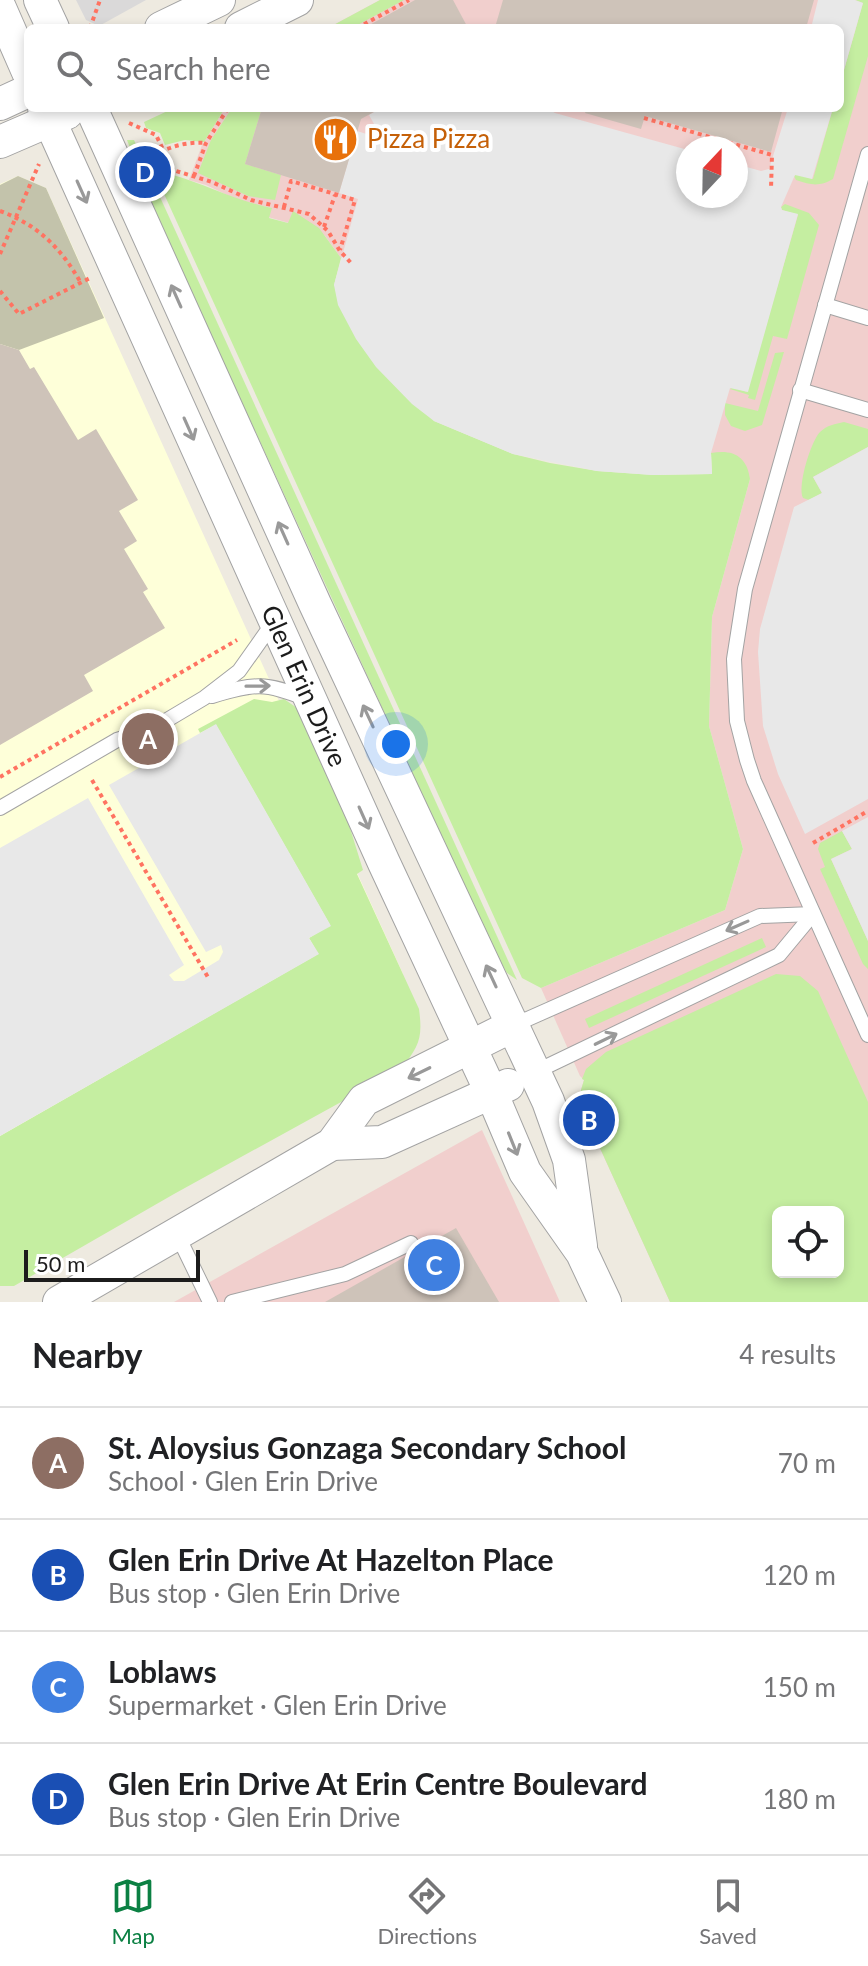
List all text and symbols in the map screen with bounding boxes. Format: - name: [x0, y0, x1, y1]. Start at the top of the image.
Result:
- search box: [24, 24, 844, 112]
- icon: search: [52, 46, 96, 90]
- text: Search here: [116, 50, 271, 86]
- restaurant icon: Pizza Pizza: [312, 115, 360, 163]
- place label: Pizza Pizza: [367, 122, 490, 154]
- north arrow: [676, 136, 748, 208]
- pin: D: [119, 142, 171, 202]
- one-way arrow: [75, 179, 90, 204]
- one-way arrow: [168, 284, 183, 308]
- one-way arrow: [182, 416, 197, 441]
- one-way arrow: [275, 521, 290, 545]
- street label: Glen Erin Drive: [255, 600, 355, 771]
- one-way arrow: [244, 679, 271, 694]
- one-way arrow: [360, 704, 375, 728]
- pin: A: [122, 709, 174, 769]
- your location: [376, 724, 416, 764]
- one-way arrow: [357, 806, 372, 830]
- one-way arrow: [726, 920, 750, 935]
- one-way arrow: [482, 965, 497, 989]
- one-way arrow: [593, 1031, 617, 1046]
- one-way arrow: [407, 1066, 431, 1081]
- pin: B: [563, 1090, 615, 1150]
- one-way arrow: [507, 1131, 521, 1156]
- map controls: [772, 1206, 844, 1278]
- button: locate: [772, 1206, 844, 1278]
- pin: C: [408, 1235, 460, 1295]
- scale bar: [24, 1246, 200, 1282]
- text: 50 m: [36, 1250, 85, 1277]
- text: Nearby: [32, 1334, 143, 1375]
- text: 4 results: [739, 1338, 836, 1370]
- text: St. Aloysius Gonzaga Secondary School: [108, 1429, 626, 1465]
- text: A: [49, 1447, 67, 1479]
- text: 70 m: [778, 1447, 836, 1479]
- text: School · Glen Erin Drive: [108, 1465, 378, 1497]
- text: Glen Erin Drive At Hazelton Place: [108, 1541, 554, 1577]
- text: B: [49, 1559, 67, 1591]
- text: 120 m: [763, 1559, 836, 1591]
- text: Bus stop · Glen Erin Drive: [108, 1577, 400, 1609]
- text: Loblaws: [108, 1653, 217, 1689]
- text: C: [49, 1671, 67, 1703]
- text: 150 m: [763, 1671, 836, 1703]
- text: Supermarket · Glen Erin Drive: [108, 1689, 447, 1721]
- text: Glen Erin Drive At Erin Centre Boulevard: [108, 1765, 647, 1801]
- text: D: [48, 1783, 68, 1815]
- text: 180 m: [763, 1783, 836, 1815]
- text: Bus stop · Glen Erin Drive: [108, 1801, 400, 1833]
- tab: Map: [111, 1874, 155, 1949]
- tab: Directions: [378, 1874, 477, 1949]
- tab: Saved: [699, 1874, 757, 1949]

